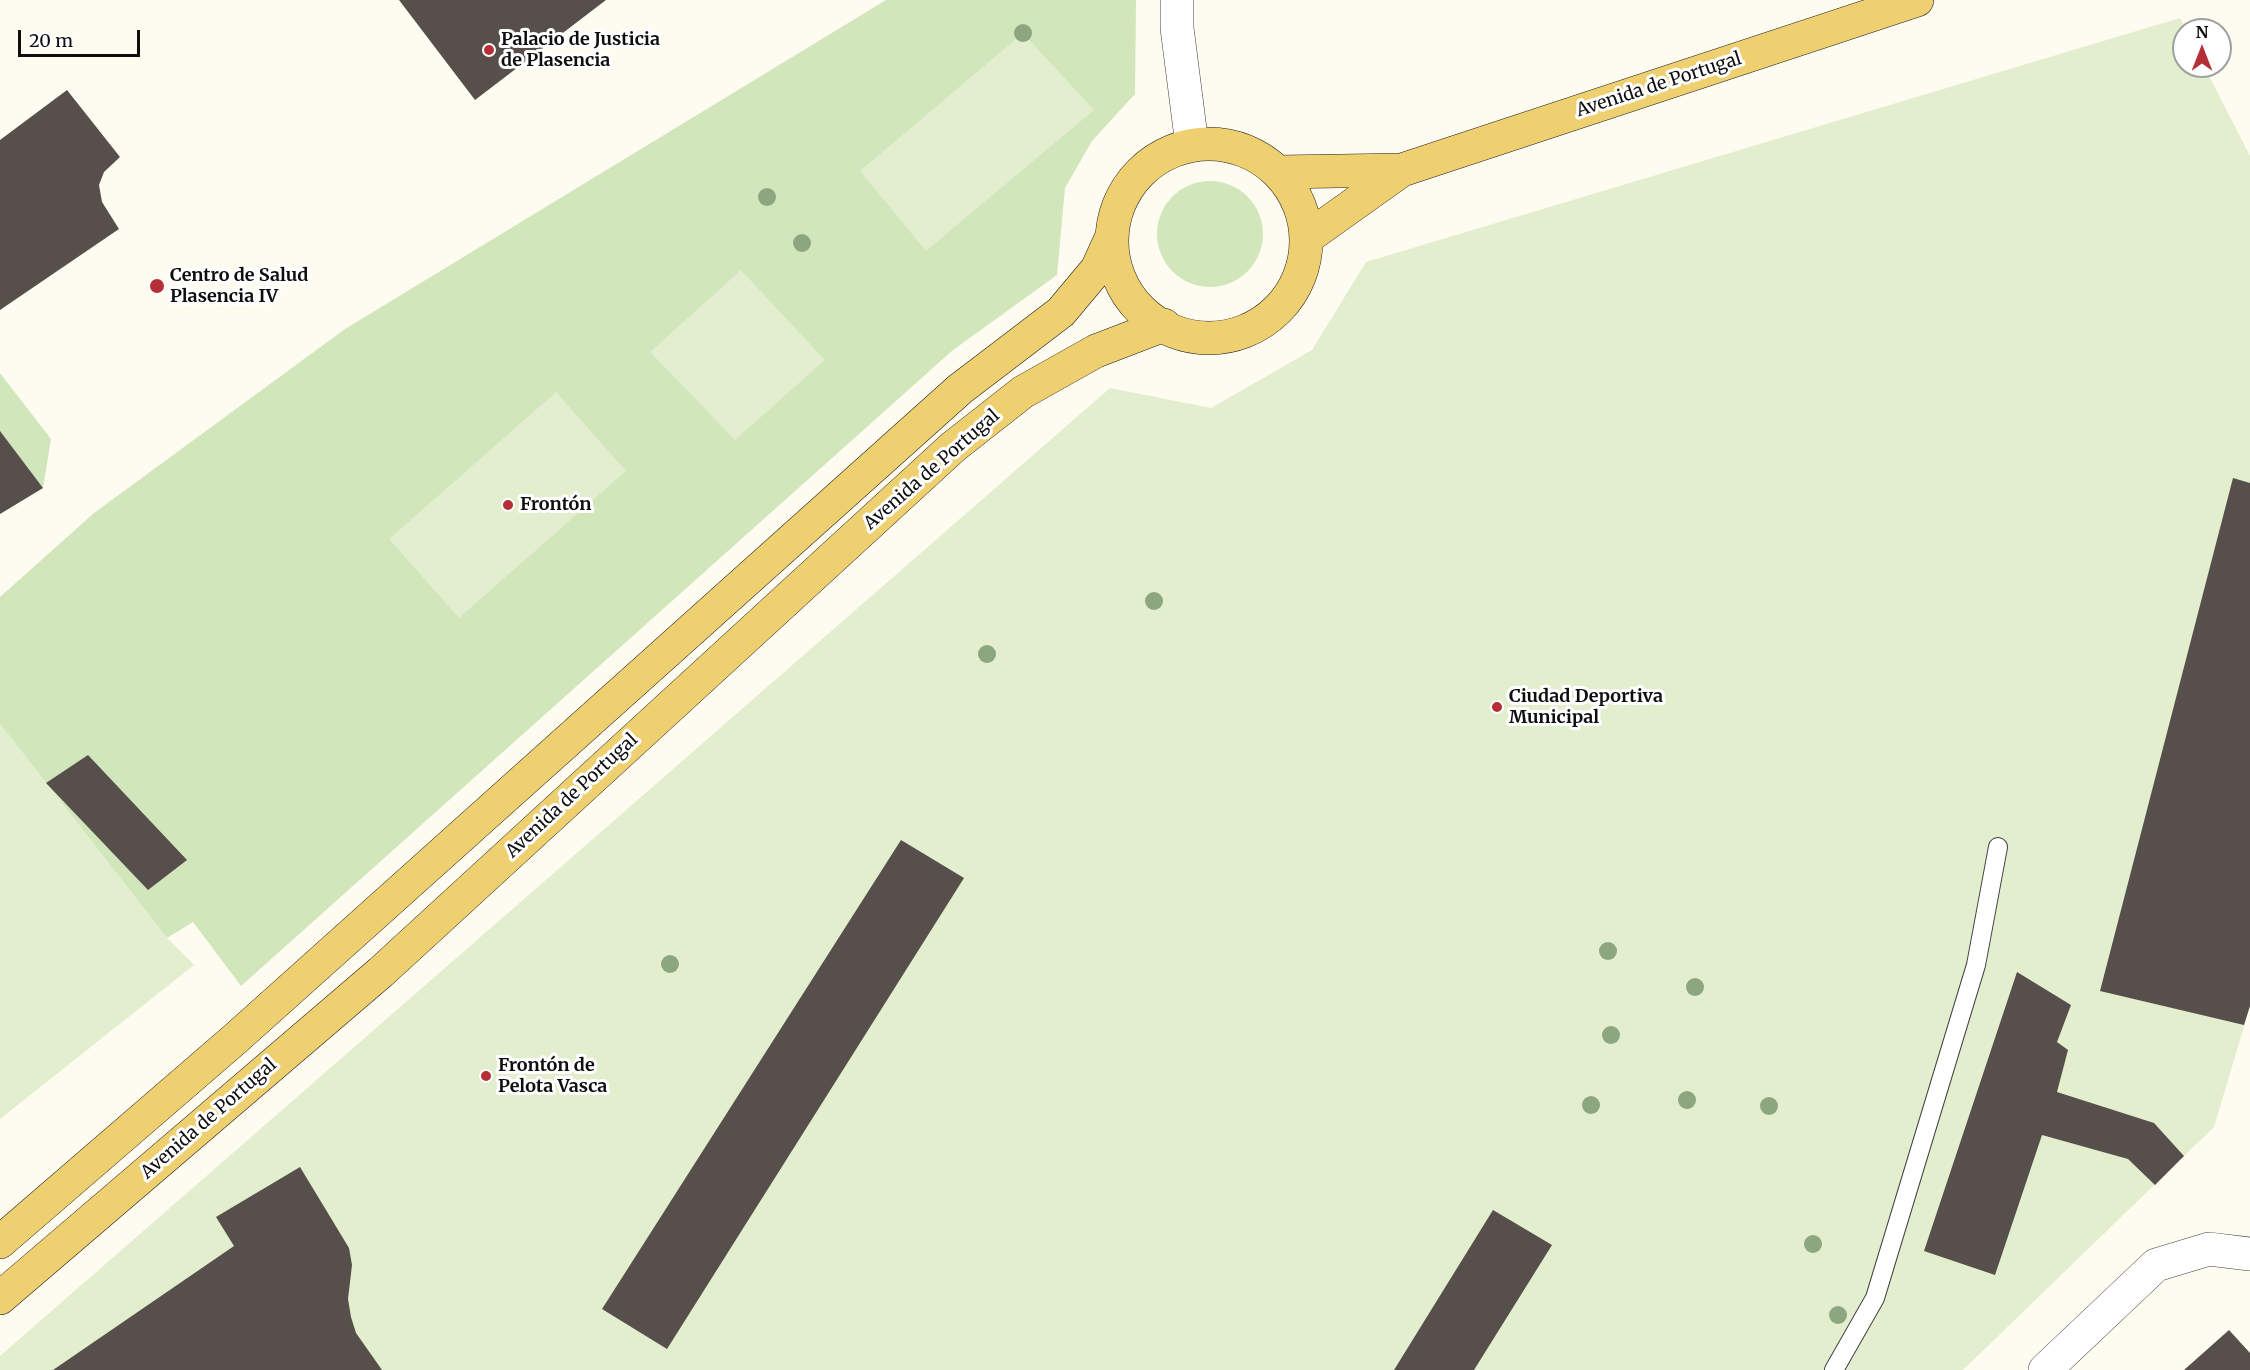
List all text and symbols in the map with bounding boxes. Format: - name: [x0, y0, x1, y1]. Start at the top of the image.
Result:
- scale bar: [21, 18, 142, 56]
- north arrow: [2172, 18, 2232, 78]
- text: N: [2196, 22, 2208, 42]
- text: 20 m: [29, 29, 73, 52]
- place label: Palacio de Justicia de Plasencia: [501, 29, 660, 72]
- marker: Palacio de Justicia de Plasencia: [482, 43, 496, 57]
- street label: Avenida de Portugal: [1574, 48, 1744, 122]
- place label: Centro de Salud Plasencia IV: [170, 265, 308, 308]
- marker: Centro de Salud Plasencia IV: [148, 277, 166, 295]
- street label: Avenida de Portugal: [860, 405, 1004, 535]
- place label: Frontón: [520, 494, 591, 516]
- marker: Frontón: [501, 498, 515, 512]
- place label: Ciudad Deportiva Municipal: [1509, 686, 1663, 728]
- marker: Ciudad Deportiva Municipal: [1490, 700, 1504, 714]
- street label: Avenida de Portugal: [502, 729, 642, 863]
- street label: Avenida de Portugal: [137, 1054, 281, 1184]
- place label: Frontón de Pelota Vasca: [498, 1055, 607, 1098]
- marker: Frontón de Pelota Vasca: [479, 1069, 493, 1083]

